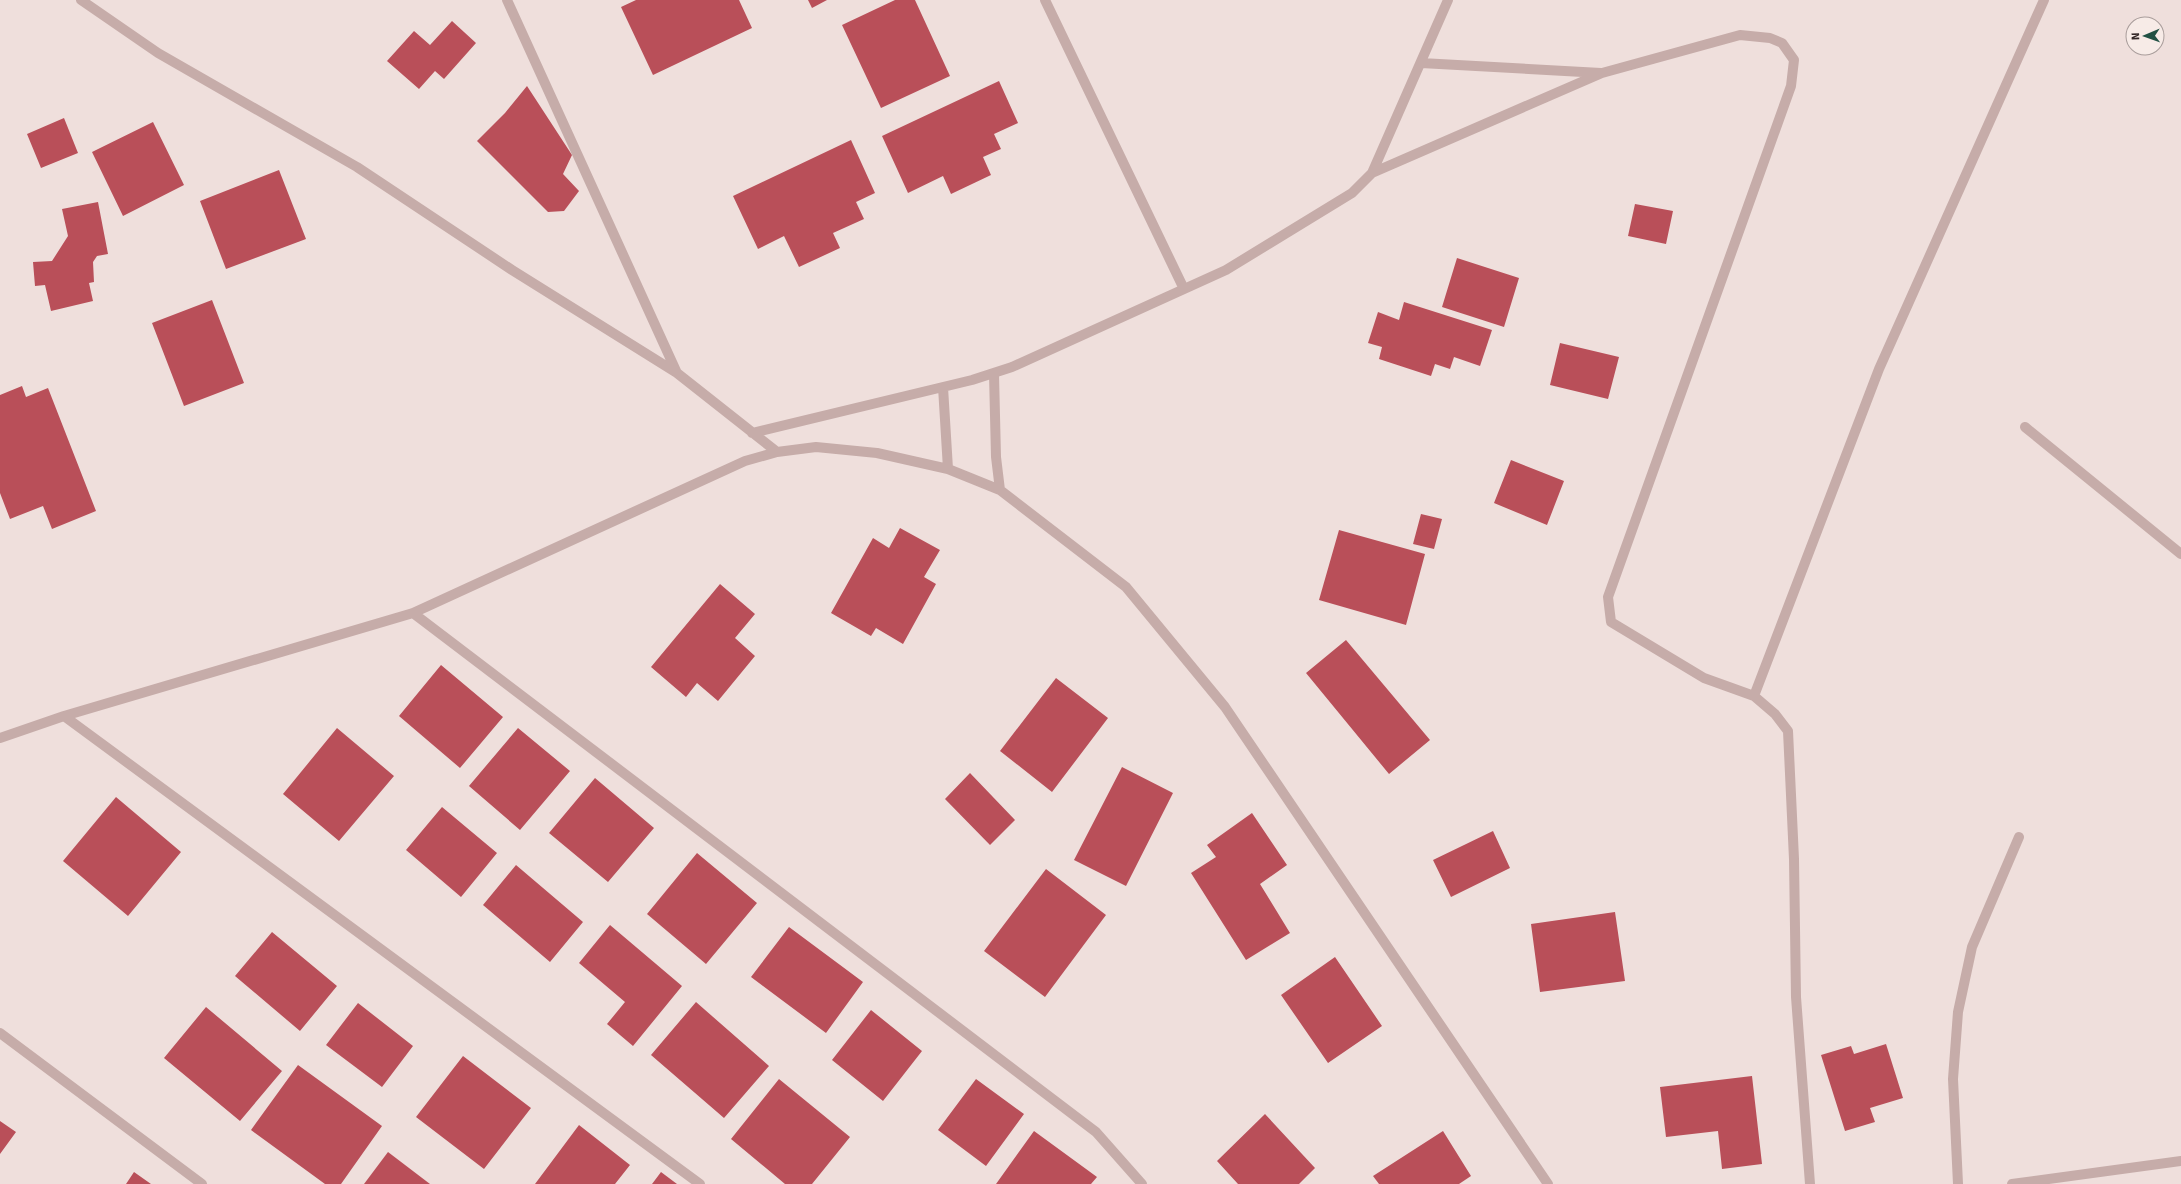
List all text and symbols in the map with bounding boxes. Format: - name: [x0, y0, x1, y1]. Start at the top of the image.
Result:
- north arrow: [2125, 16, 2165, 56]
- text: N: [2129, 32, 2142, 40]

